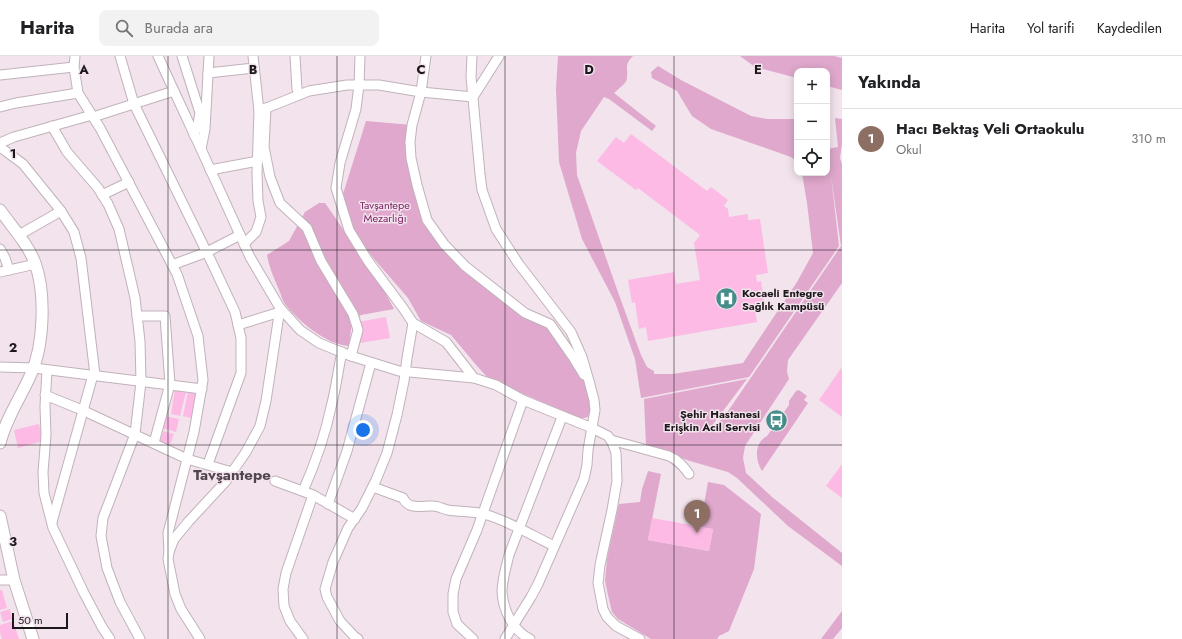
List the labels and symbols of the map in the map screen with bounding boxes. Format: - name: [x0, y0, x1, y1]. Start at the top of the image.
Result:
- text: A: [78, 60, 89, 79]
- text: B: [249, 60, 258, 79]
- text: C: [416, 60, 426, 79]
- text: D: [584, 60, 594, 79]
- text: E: [754, 60, 762, 79]
- text: 1: [10, 144, 16, 163]
- park label: Tavşantepe Mezarlığı: [360, 197, 410, 226]
- place label: Kocaeli Entegre Sağlık Kampüsü: [742, 285, 824, 314]
- hospital icon: Kocaeli Entegre Sağlık Kampüsü: [714, 286, 740, 312]
- text: 2: [9, 338, 17, 357]
- place label: Şehir Hastanesi Erişkin Acil Servisi: [664, 406, 760, 435]
- bus stop icon: Şehir Hastanesi Erişkin Acil Servisi: [763, 407, 789, 433]
- your location: [353, 420, 373, 440]
- district label: Tavşantepe: [193, 464, 271, 486]
- pin: 1: [684, 500, 710, 533]
- text: 3: [9, 532, 17, 551]
- scale bar: [12, 611, 68, 630]

